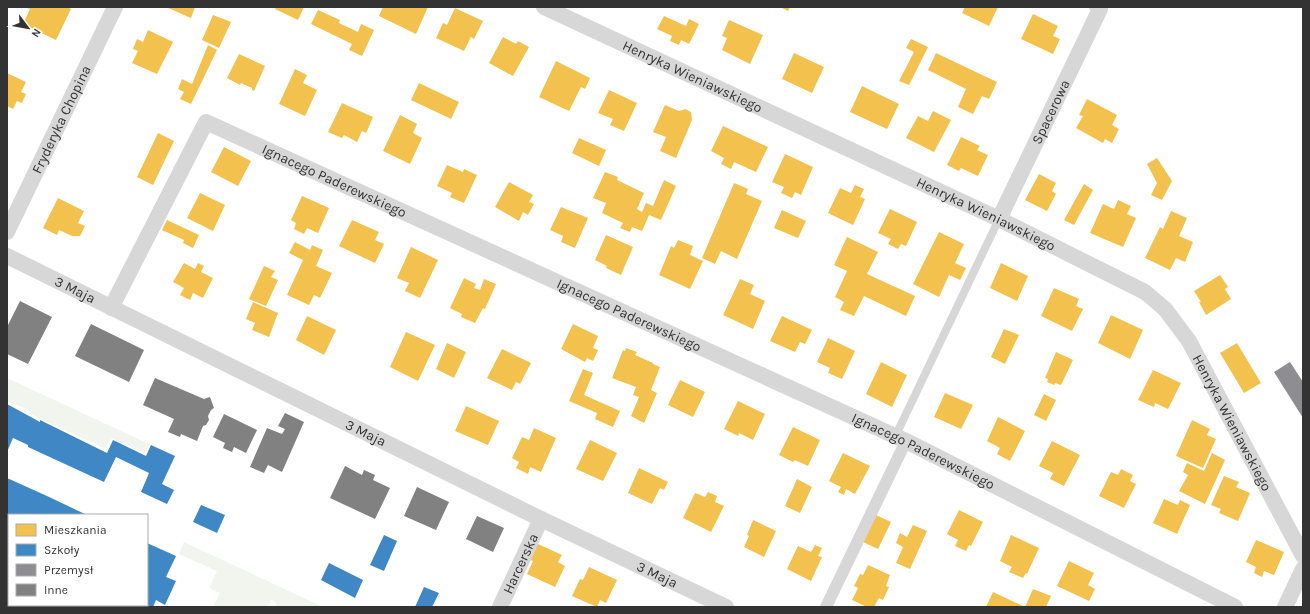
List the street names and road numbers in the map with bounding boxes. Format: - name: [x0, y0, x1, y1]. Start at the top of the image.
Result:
- street label: Henryka Wieniawskiego: [620, 36, 765, 116]
- street label: Fryderyka Chopina: [28, 62, 94, 176]
- street label: Spacerowa: [1028, 77, 1073, 147]
- street label: Ignacego Paderewskiego: [260, 140, 409, 221]
- street label: Henryka Wieniawskiego: [914, 173, 1058, 254]
- street label: 3 Maja: [52, 272, 98, 307]
- street label: Ignacego Paderewskiego: [554, 275, 704, 355]
- street label: Henryka Wieniawskiego: [1189, 352, 1276, 494]
- street label: Ignacego Paderewskiego: [849, 409, 998, 493]
- street label: 3 Maja: [343, 416, 389, 450]
- street label: Harcerska: [499, 531, 542, 596]
- street label: 3 Maja: [634, 557, 680, 591]

